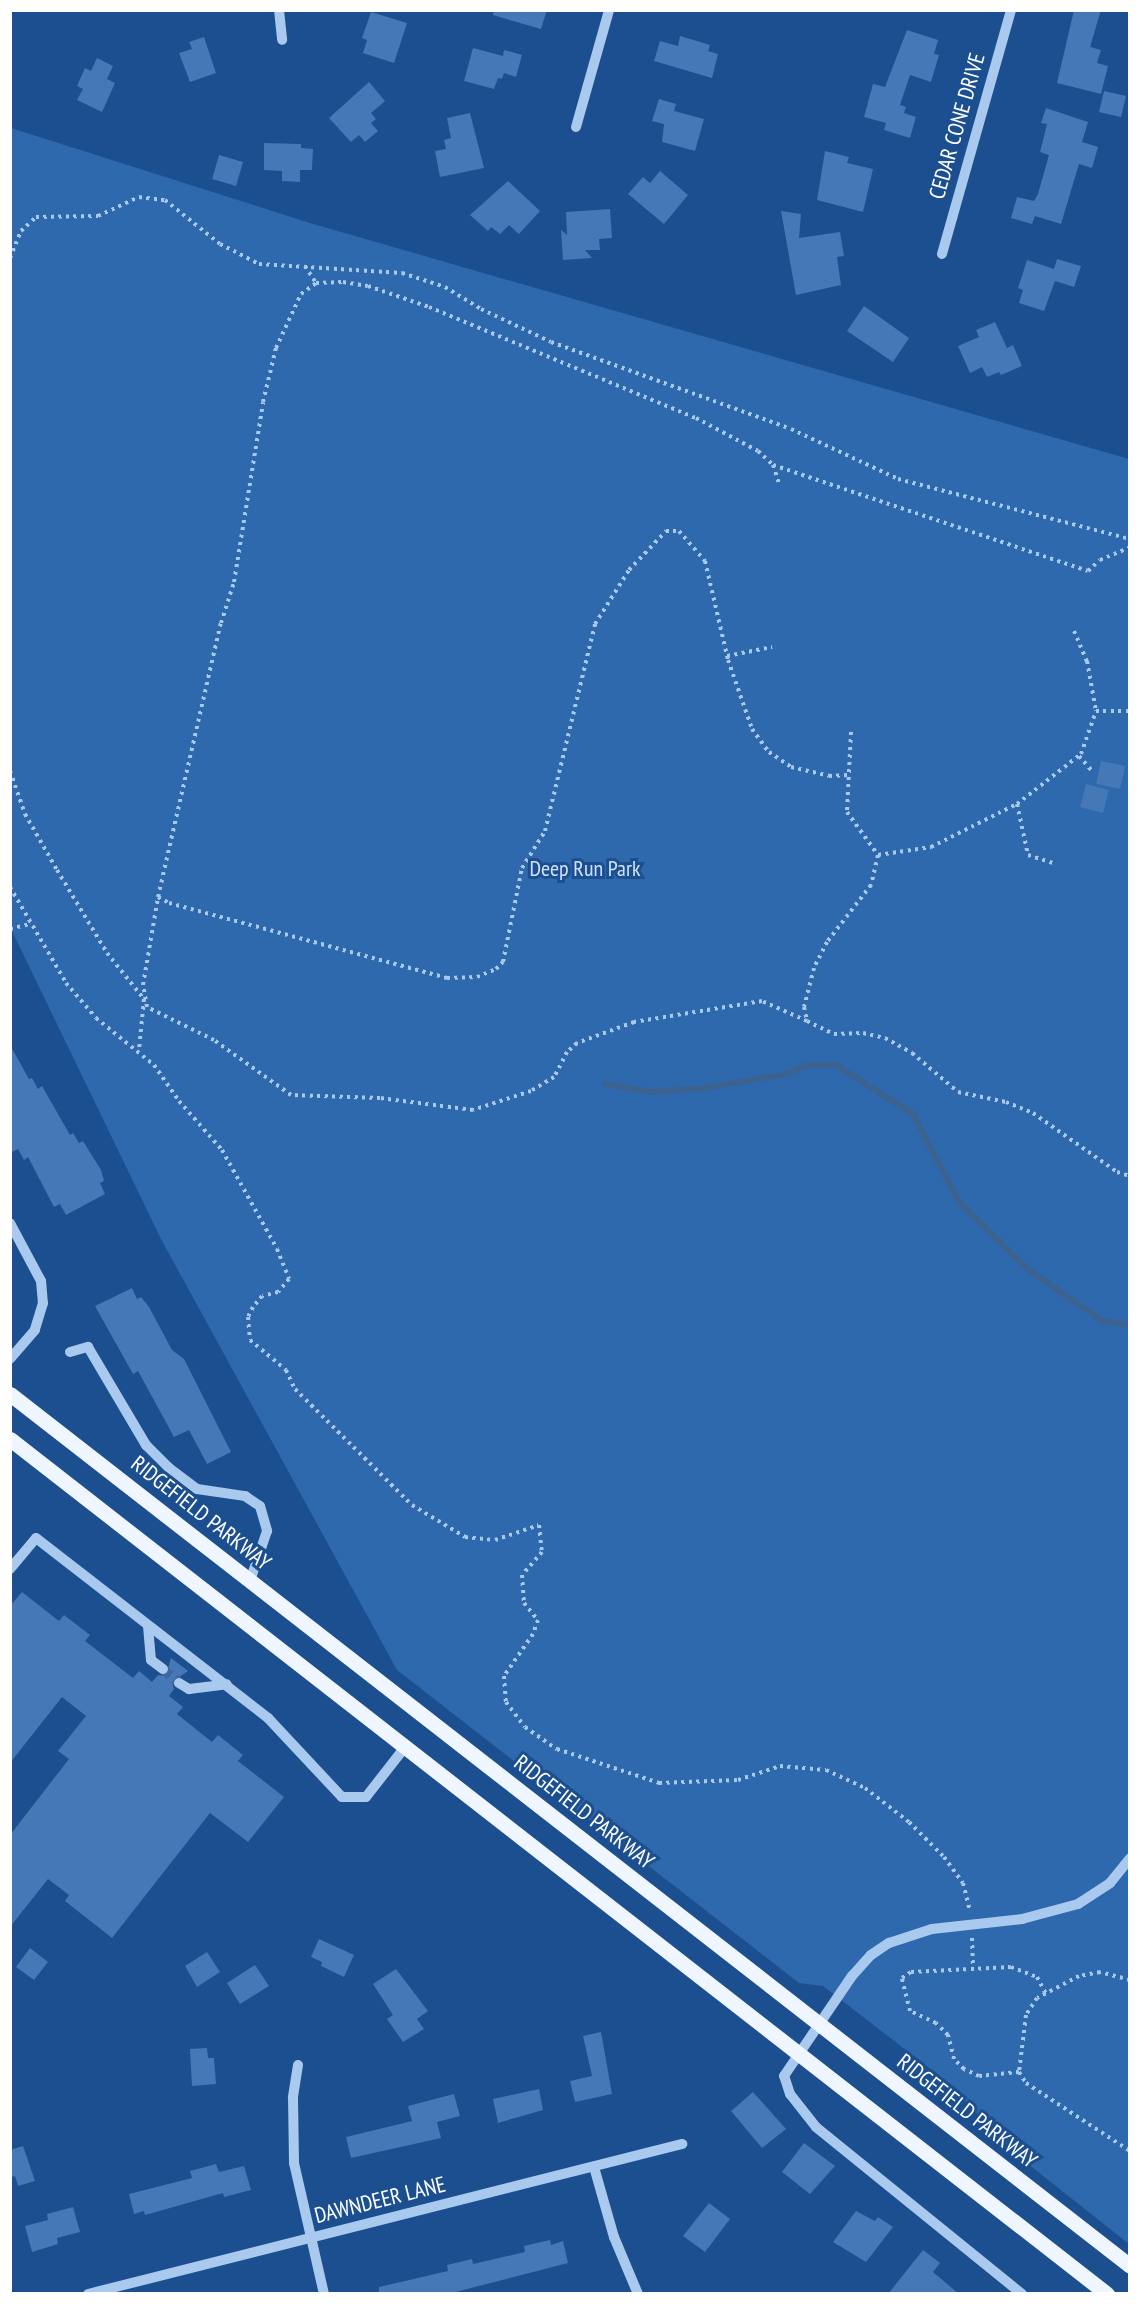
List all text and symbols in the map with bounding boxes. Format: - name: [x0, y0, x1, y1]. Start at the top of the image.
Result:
- street label: CEDAR CONE DRIVE: [924, 50, 990, 202]
- park label: Deep Run Park: [530, 856, 640, 882]
- street label: RIDGEFIELD PARKWAY: [126, 1450, 276, 1576]
- street label: RIDGEFIELD PARKWAY: [509, 1749, 659, 1875]
- street label: RIDGEFIELD PARKWAY: [892, 2048, 1042, 2174]
- street label: DAWNDEER LANE: [312, 2171, 448, 2229]

